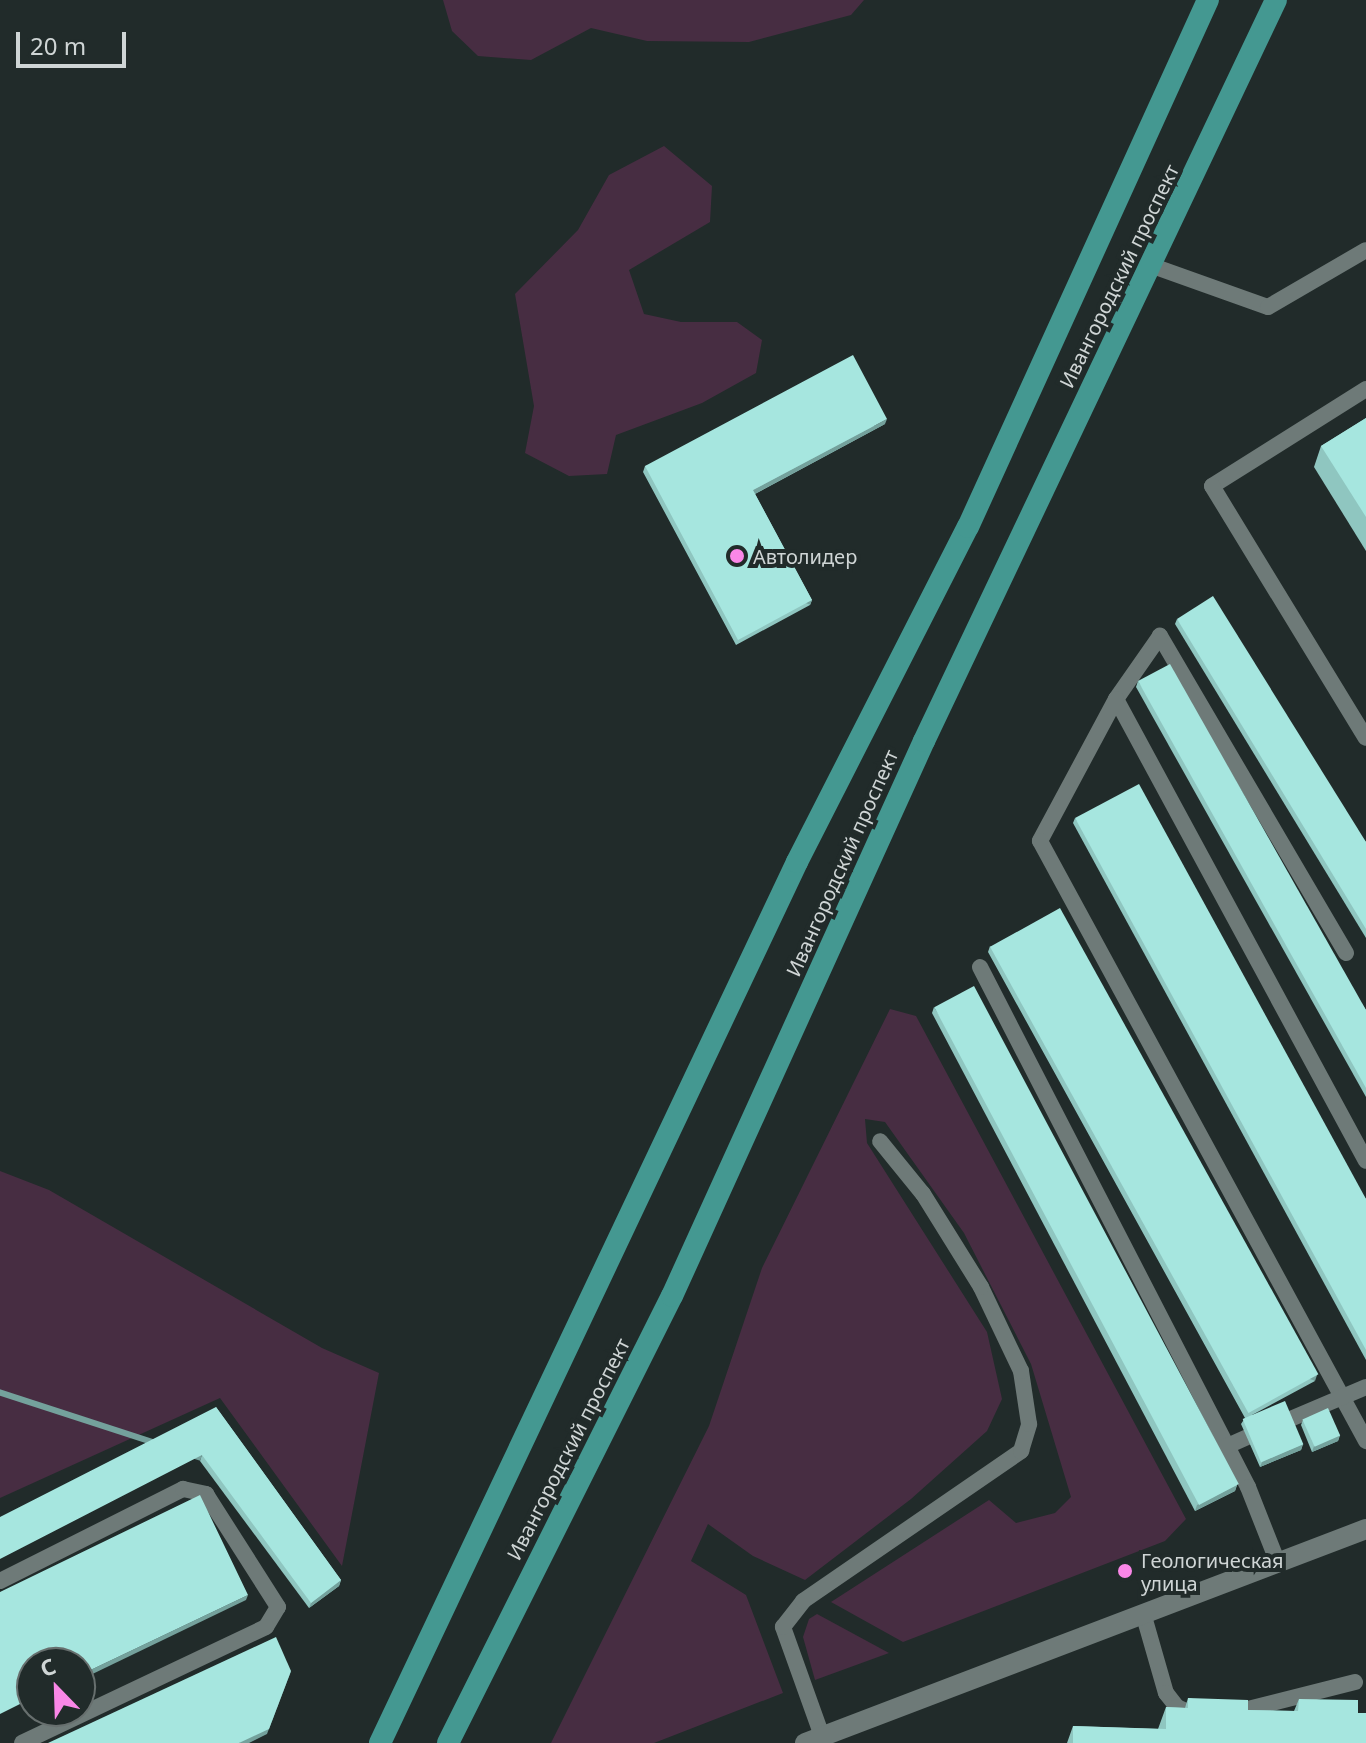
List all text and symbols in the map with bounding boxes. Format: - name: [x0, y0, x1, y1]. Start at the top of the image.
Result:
- scale bar: [20, 16, 130, 66]
- text: 20 m: [30, 29, 86, 62]
- street label: Ивангородский проспект: [1054, 160, 1184, 392]
- place label: Автолидер: [753, 544, 857, 568]
- marker: Автолидер: [728, 547, 746, 565]
- street label: Ивангородский проспект: [781, 746, 903, 980]
- street label: Ивангородский проспект: [502, 1334, 634, 1564]
- place label: Геологическая улица: [1141, 1548, 1284, 1595]
- marker: Геологическая улица: [1116, 1562, 1134, 1580]
- north arrow: [16, 1647, 96, 1727]
- text: С: [35, 1650, 60, 1683]

